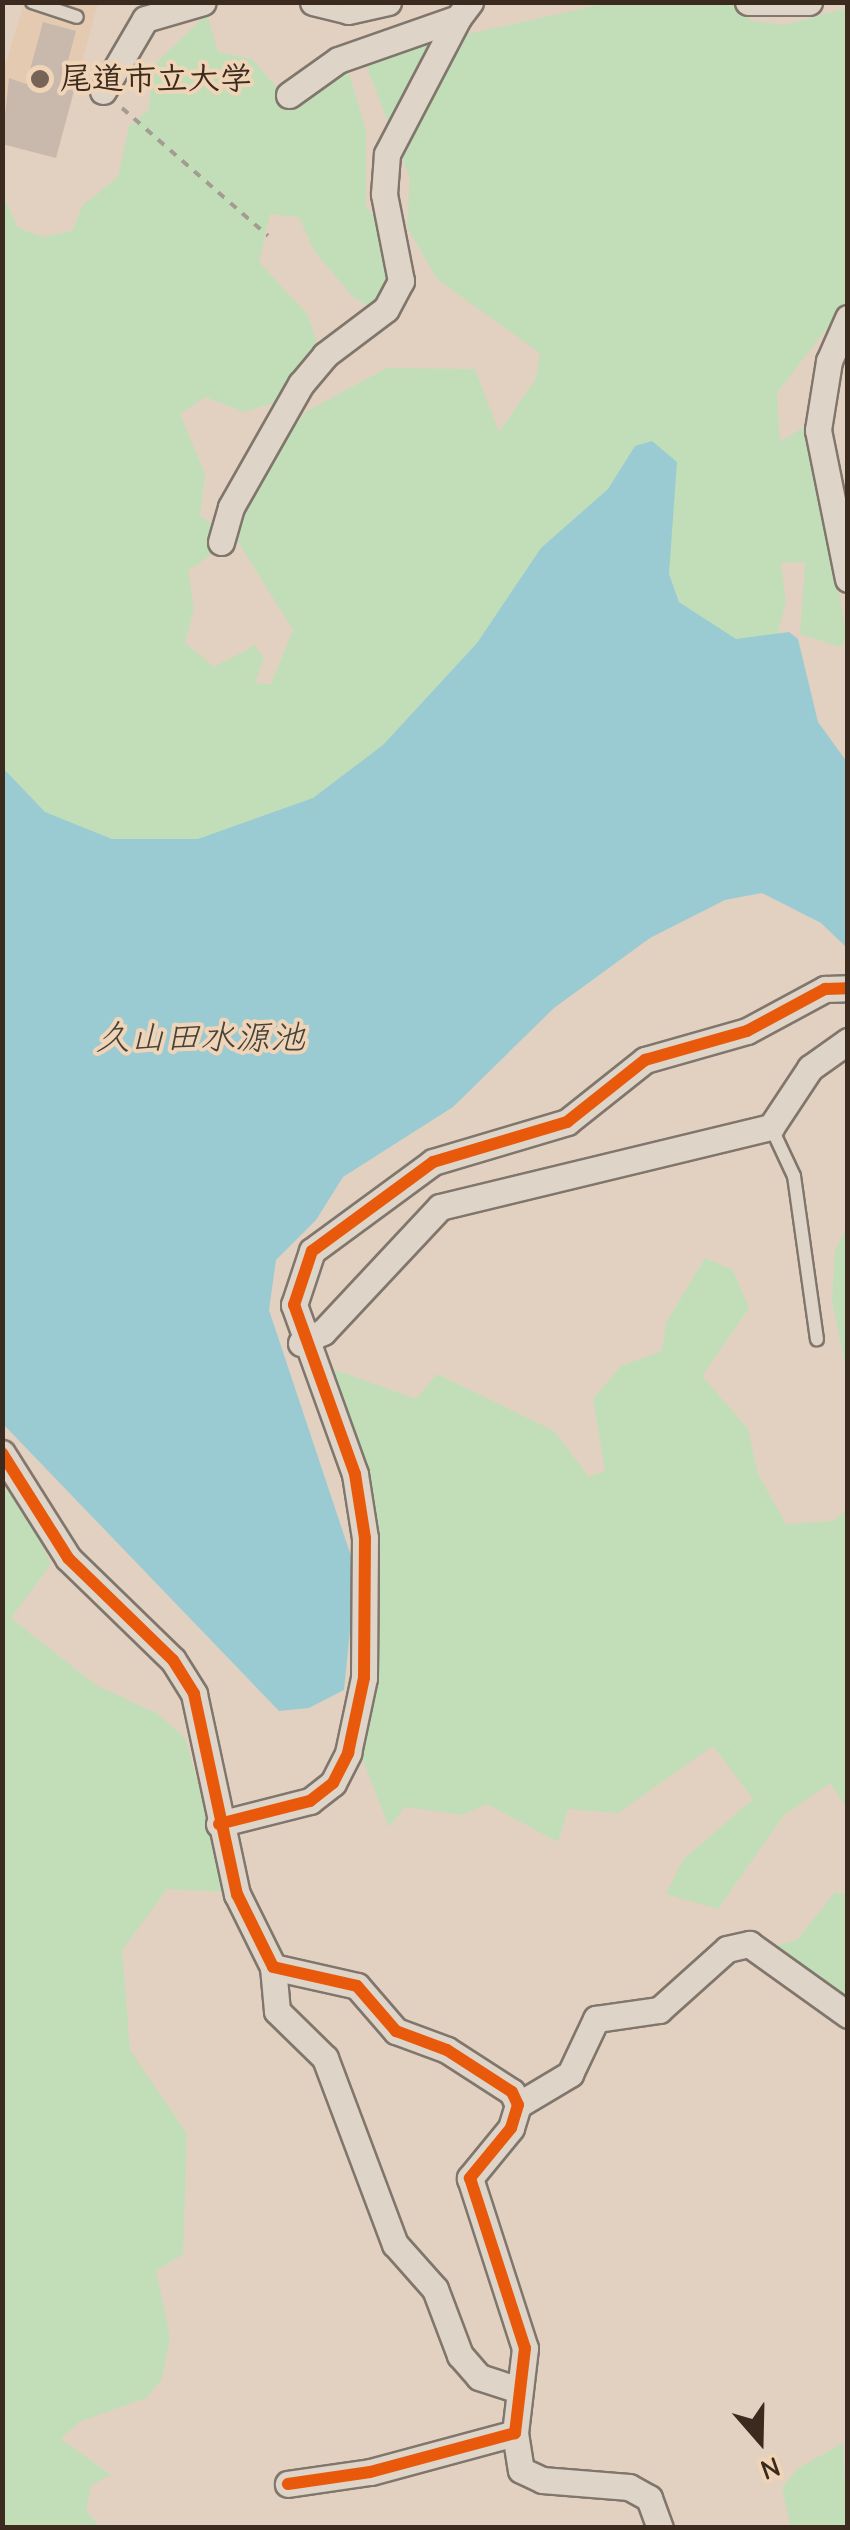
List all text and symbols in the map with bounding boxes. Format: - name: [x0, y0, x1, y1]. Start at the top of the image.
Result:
- place label: 尾道市立大学: [60, 60, 252, 98]
- marker: 尾道市立大学: [29, 68, 51, 90]
- water label: 久山田水源池: [95, 1017, 305, 1059]
- north arrow: [710, 2390, 810, 2490]
- text: N: [756, 2450, 784, 2486]

